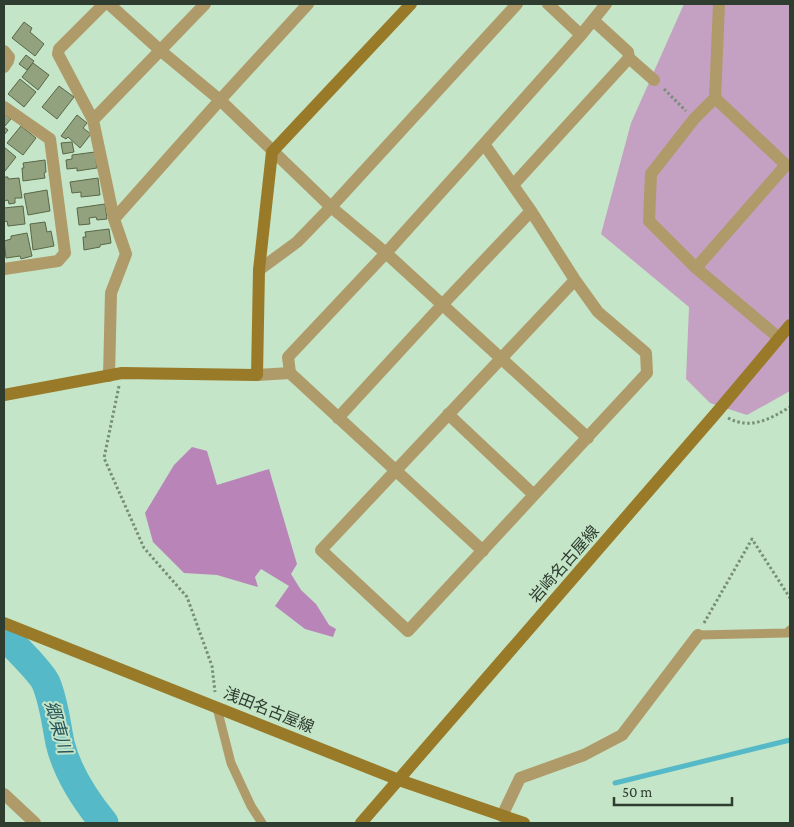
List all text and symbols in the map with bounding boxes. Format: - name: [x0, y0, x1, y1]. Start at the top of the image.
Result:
- street label: 岩崎名古屋線: [526, 522, 602, 606]
- street label: 浅田名古屋線: [221, 684, 317, 736]
- water label: 郷東川: [41, 698, 76, 758]
- scale bar: [614, 774, 732, 806]
- text: 50 m: [622, 784, 652, 800]

